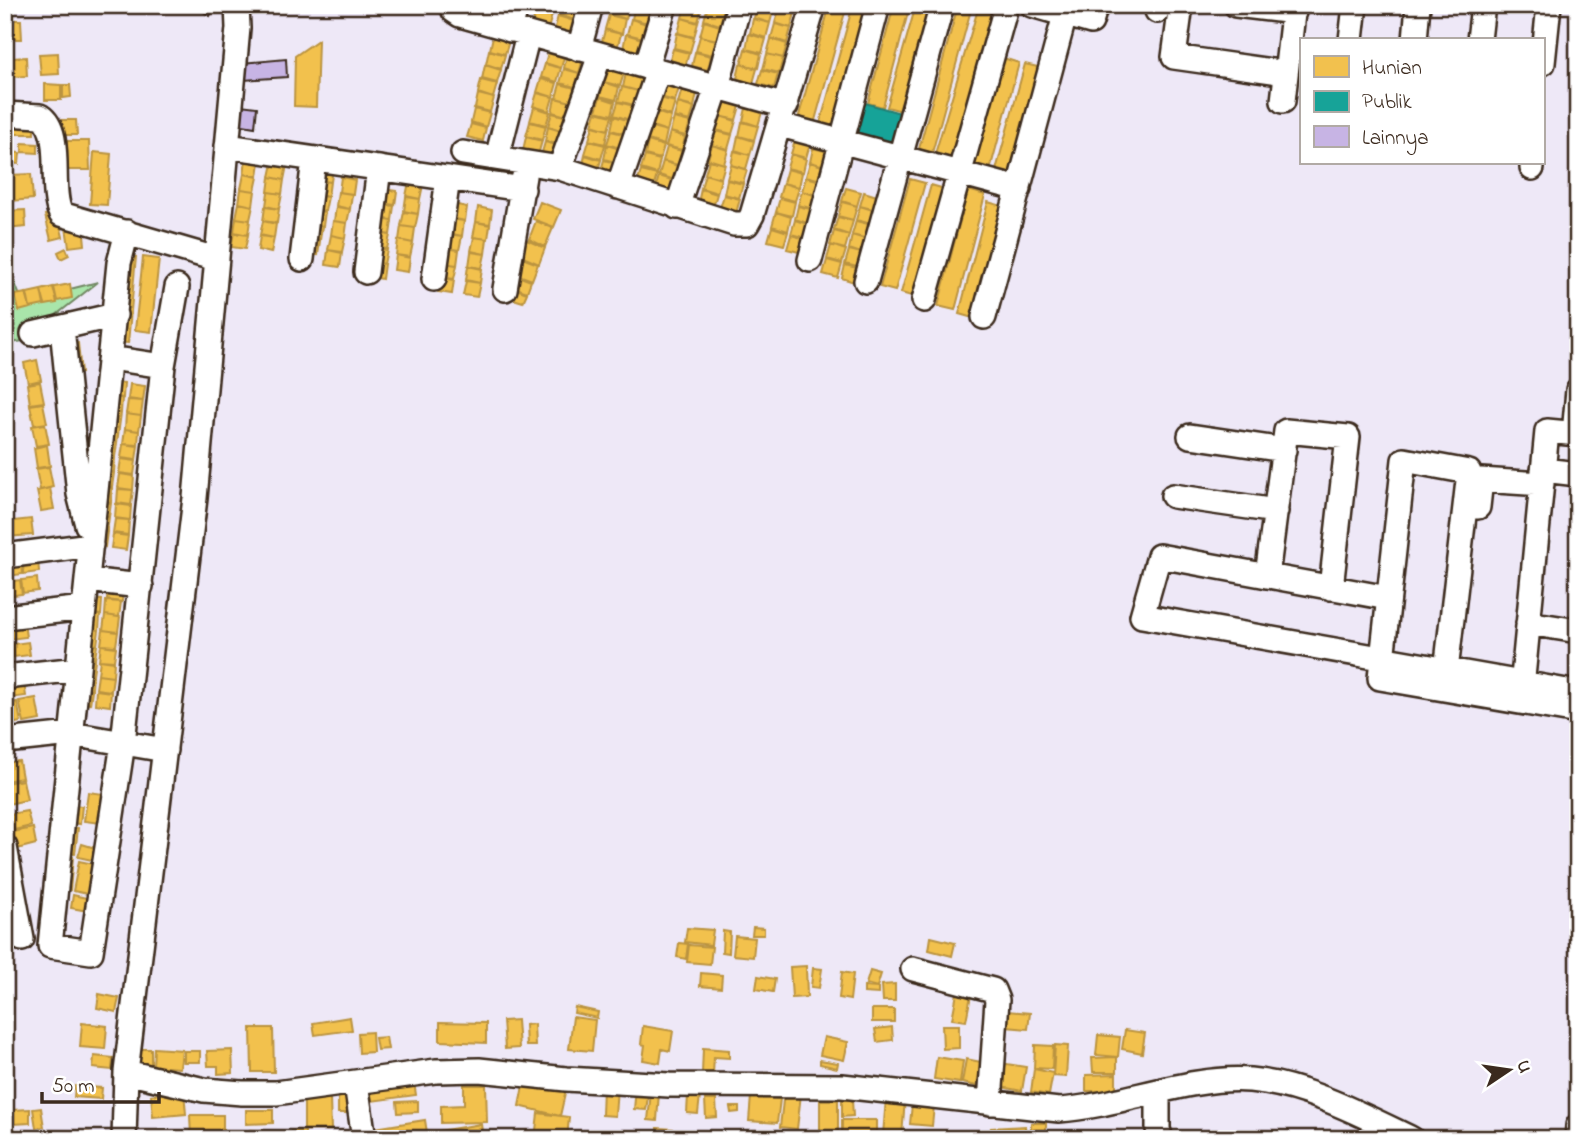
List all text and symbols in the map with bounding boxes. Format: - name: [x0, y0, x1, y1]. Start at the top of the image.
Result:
- legend: [1300, 38, 1544, 164]
- text: Hunian: [1362, 54, 1422, 84]
- text: Publik: [1362, 88, 1413, 118]
- text: Lainnya: [1362, 124, 1429, 156]
- north arrow: [1474, 1036, 1544, 1106]
- text: U: [1509, 1058, 1538, 1076]
- scale bar: [42, 1060, 159, 1104]
- text: 50 m: [52, 1072, 95, 1102]

